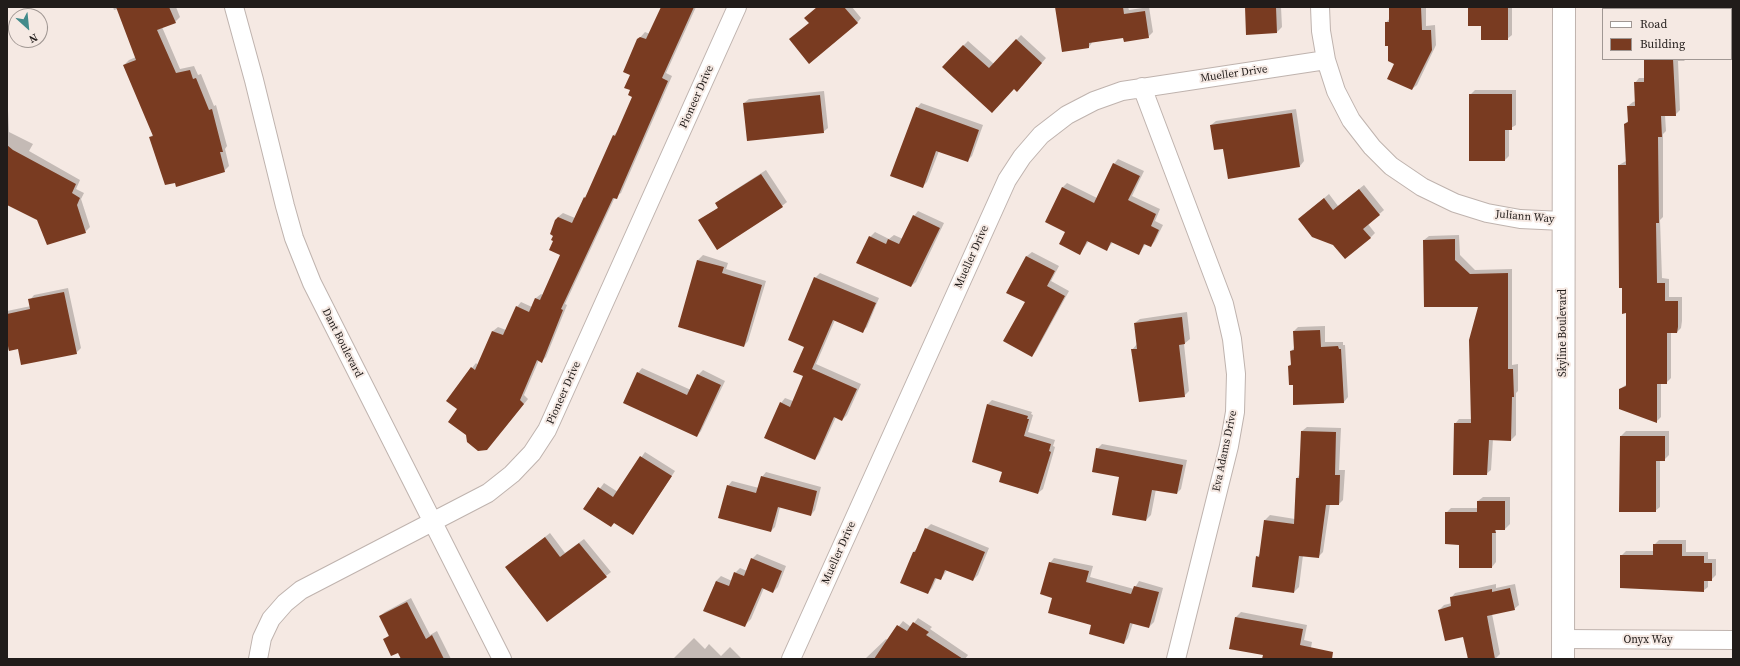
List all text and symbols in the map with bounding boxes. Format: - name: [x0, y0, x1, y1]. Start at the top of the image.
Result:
- north arrow: [8, 8, 48, 48]
- legend: [1602, 8, 1732, 60]
- text: Road: [1640, 16, 1667, 32]
- text: N: [26, 30, 40, 47]
- text: Building: [1640, 36, 1685, 52]
- street label: Pioneer Drive: [677, 63, 717, 131]
- street label: Mueller Drive: [1200, 63, 1268, 85]
- street label: Juliann Way: [1495, 208, 1555, 226]
- street label: Mueller Drive: [952, 224, 992, 290]
- street label: Skyline Boulevard: [1556, 289, 1570, 377]
- street label: Dant Boulevard: [319, 306, 365, 380]
- street label: Pioneer Drive: [544, 359, 584, 427]
- street label: Eva Adams Drive: [1210, 409, 1240, 493]
- street label: Mueller Drive: [819, 520, 859, 586]
- street label: Onyx Way: [1623, 633, 1673, 647]

